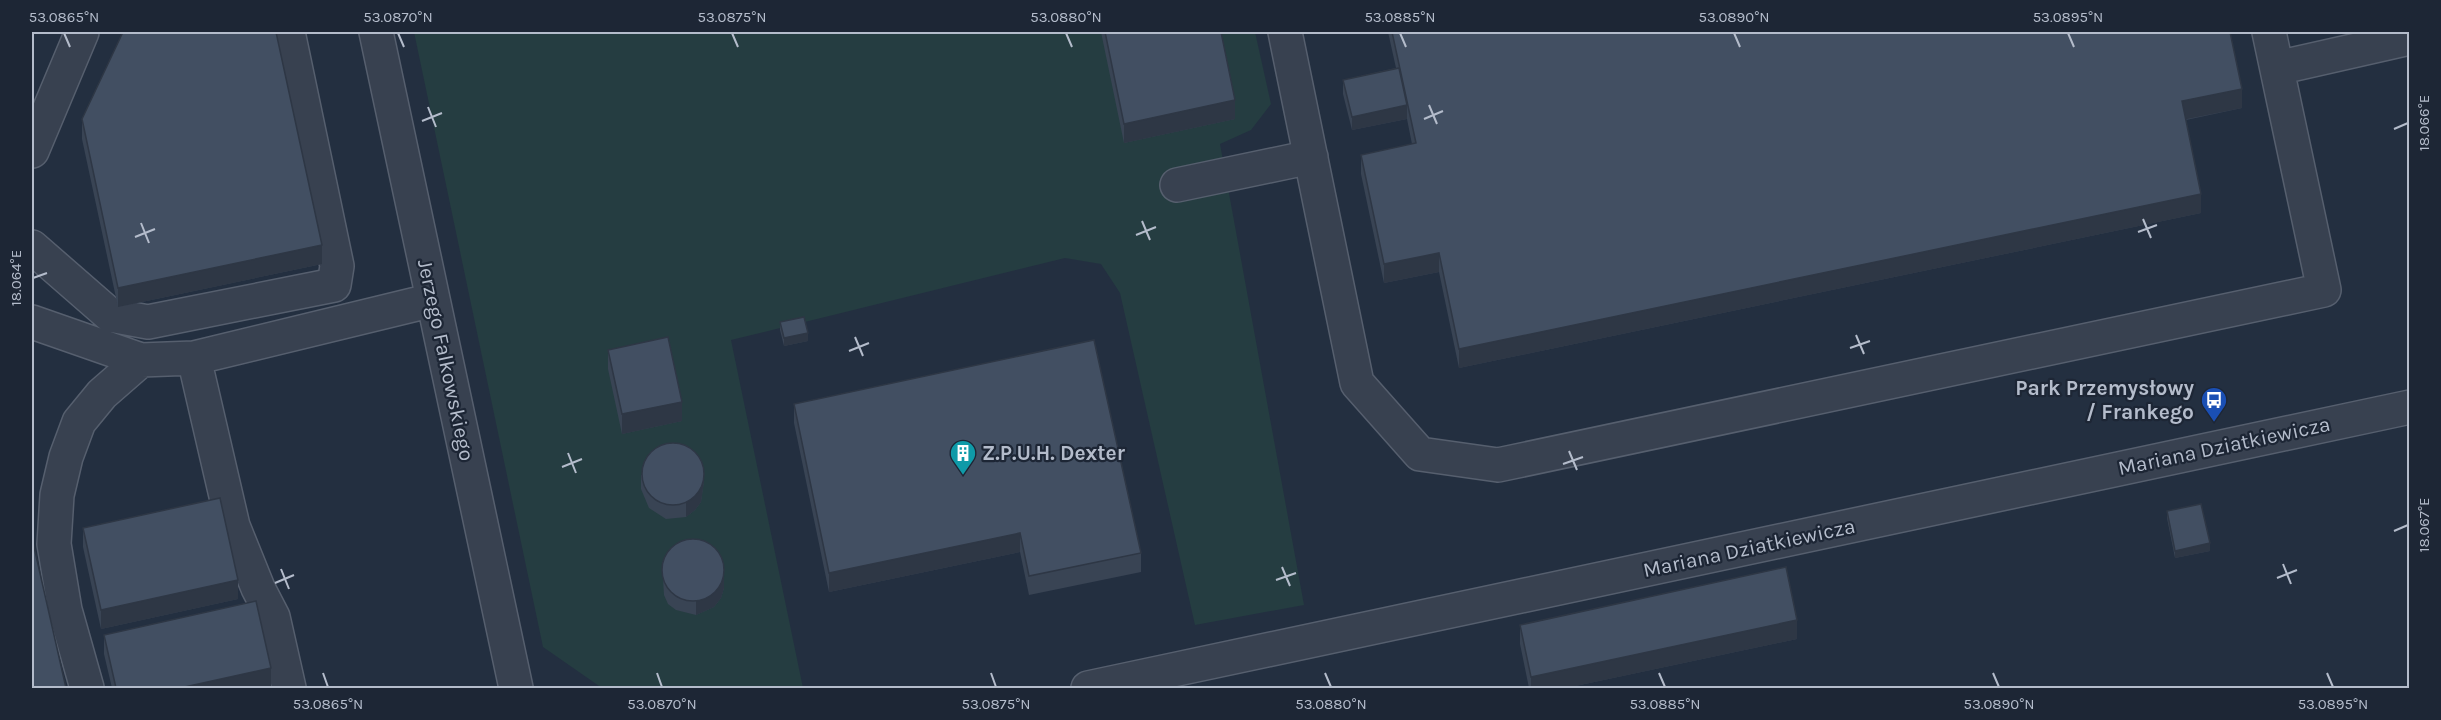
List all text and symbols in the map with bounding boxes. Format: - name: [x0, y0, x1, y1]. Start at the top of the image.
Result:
- text: 53.0865°N: [29, 8, 99, 26]
- text: 53.0870°N: [363, 8, 433, 26]
- text: 53.0875°N: [698, 8, 767, 26]
- text: 53.0880°N: [1030, 8, 1102, 26]
- text: 53.0885°N: [1364, 8, 1436, 26]
- text: 53.0890°N: [1698, 8, 1770, 26]
- text: 53.0895°N: [2033, 8, 2103, 26]
- text: 18.066°E: [2415, 95, 2433, 151]
- text: 18.064°E: [7, 250, 25, 306]
- street label: Jerzego Falkowskiego: [413, 257, 479, 463]
- place label: Park Przemysłowy / Frankego: [2015, 376, 2194, 424]
- bus stop icon: Park Przemysłowy / Frankego: [2199, 385, 2229, 423]
- street label: Mariana Dziatkiewicza: [2116, 412, 2332, 480]
- building icon: Z.P.U.H. Dexter: [948, 438, 978, 476]
- place label: Z.P.U.H. Dexter: [982, 441, 1126, 465]
- text: 18.067°E: [2415, 498, 2433, 552]
- street label: Mariana Dziatkiewicza: [1641, 514, 1857, 582]
- text: 53.0865°N: [293, 695, 363, 713]
- text: 53.0870°N: [627, 695, 697, 713]
- text: 53.0875°N: [962, 695, 1031, 713]
- text: 53.0880°N: [1295, 695, 1367, 713]
- text: 53.0885°N: [1629, 695, 1701, 713]
- text: 53.0890°N: [1963, 695, 2035, 713]
- text: 53.0895°N: [2298, 695, 2368, 713]

